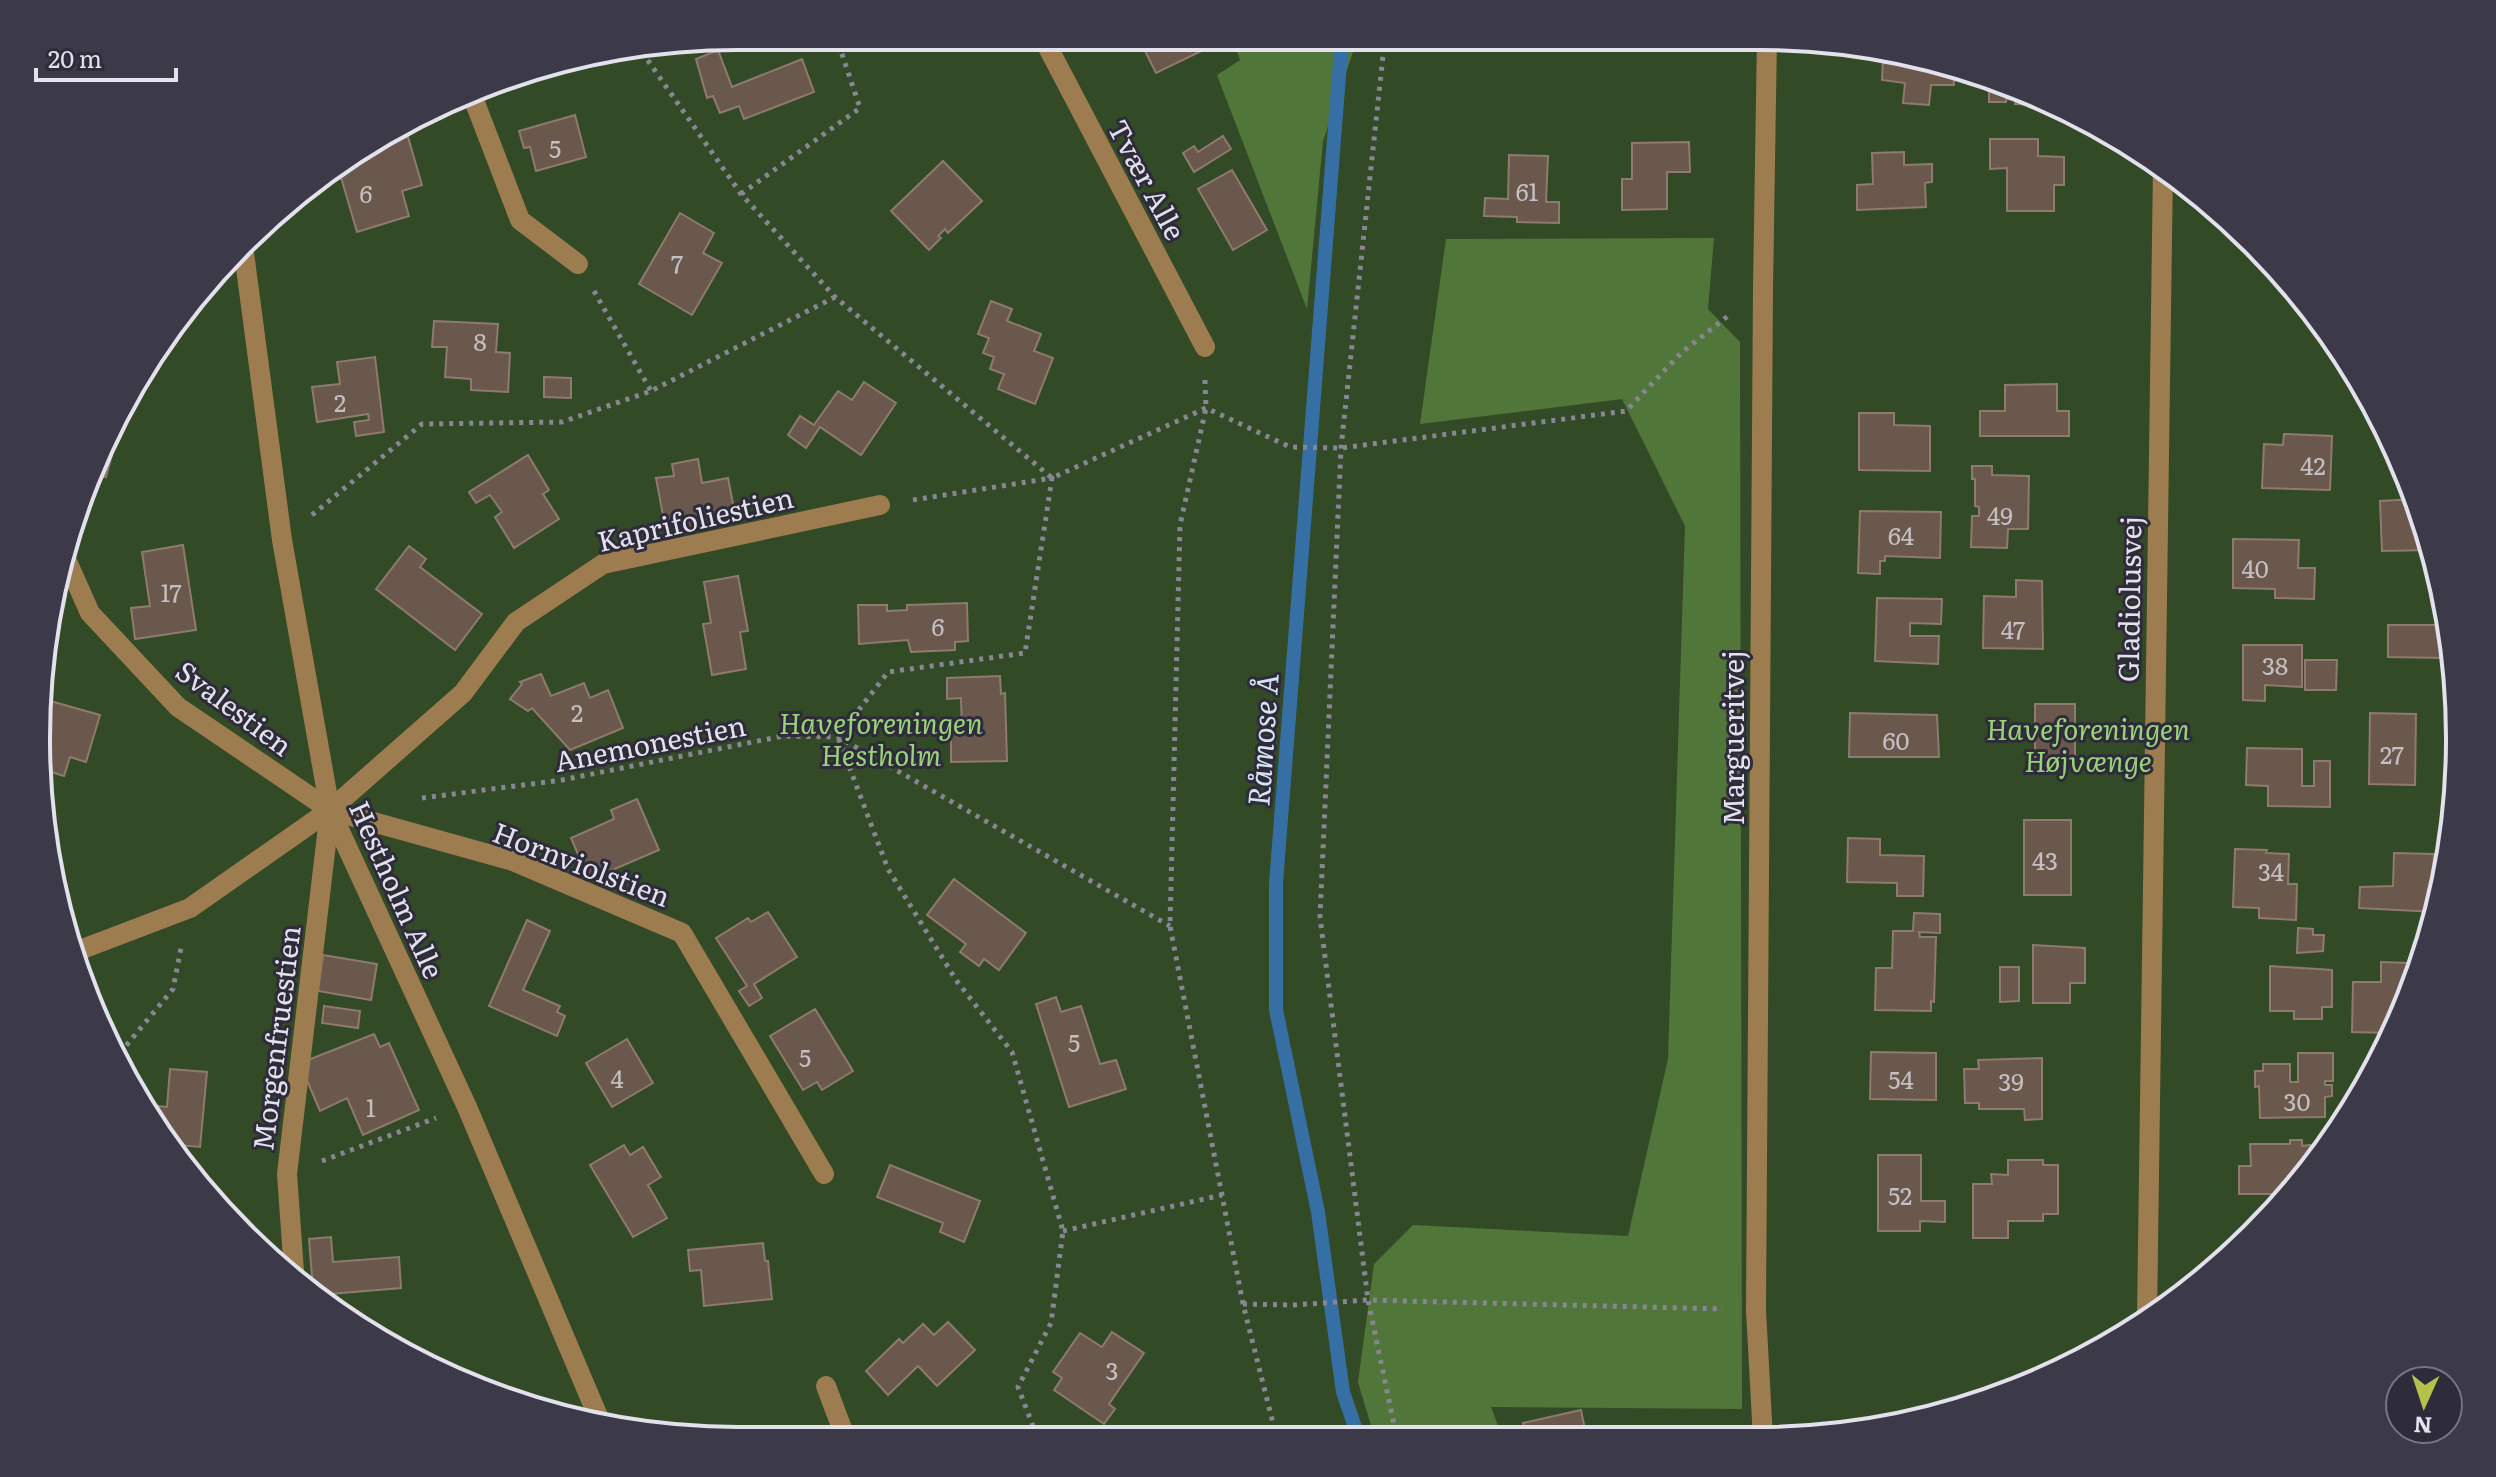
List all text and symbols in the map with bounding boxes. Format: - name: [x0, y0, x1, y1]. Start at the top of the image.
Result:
- scale bar: [36, 32, 176, 82]
- text: 20 m: [48, 40, 102, 75]
- street label: Tvær Alle: [1099, 111, 1197, 247]
- house number: 5: [549, 130, 561, 165]
- house number: 61: [1516, 173, 1539, 208]
- house number: 6: [360, 175, 373, 210]
- house number: 7: [671, 245, 683, 280]
- house number: 8: [473, 323, 487, 358]
- house number: 2: [334, 384, 346, 419]
- house number: 42: [2300, 447, 2326, 482]
- street label: Kaprifoliestien: [593, 475, 797, 561]
- house number: 49: [1987, 497, 2013, 532]
- street label: Gladiolusvej: [2106, 516, 2150, 682]
- house number: 64: [1888, 517, 1914, 552]
- house number: 40: [2241, 550, 2269, 585]
- house number: 17: [160, 574, 182, 609]
- house number: 6: [932, 608, 945, 643]
- house number: 47: [2001, 611, 2025, 646]
- house number: 38: [2262, 647, 2288, 682]
- street label: Svalestien: [168, 649, 302, 765]
- street label: Margueritvej: [1711, 650, 1753, 826]
- water label: Råmose Å: [1234, 672, 1288, 808]
- house number: 2: [571, 694, 583, 729]
- park label: Haveforeningen Hestholm: [779, 701, 983, 775]
- street label: Anemonestien: [551, 703, 749, 781]
- park label: Haveforeningen Højvænge: [1986, 707, 2190, 781]
- house number: 60: [1883, 722, 1910, 757]
- house number: 27: [2380, 736, 2404, 771]
- street label: Hestholm Alle: [340, 793, 456, 985]
- street label: Hornviolstien: [487, 810, 677, 916]
- house number: 43: [2032, 842, 2058, 877]
- house number: 34: [2258, 853, 2284, 888]
- street label: Morgenfruestien: [240, 923, 310, 1153]
- house number: 5: [1068, 1024, 1080, 1059]
- house number: 5: [799, 1039, 811, 1074]
- house number: 4: [610, 1060, 624, 1095]
- house number: 54: [1888, 1061, 1914, 1096]
- house number: 39: [1998, 1063, 2024, 1098]
- house number: 30: [2284, 1083, 2311, 1118]
- house number: 1: [366, 1089, 376, 1124]
- house number: 52: [1888, 1177, 1912, 1212]
- house number: 3: [1105, 1352, 1119, 1387]
- north arrow: [2384, 1365, 2464, 1445]
- text: N: [2413, 1410, 2433, 1443]

